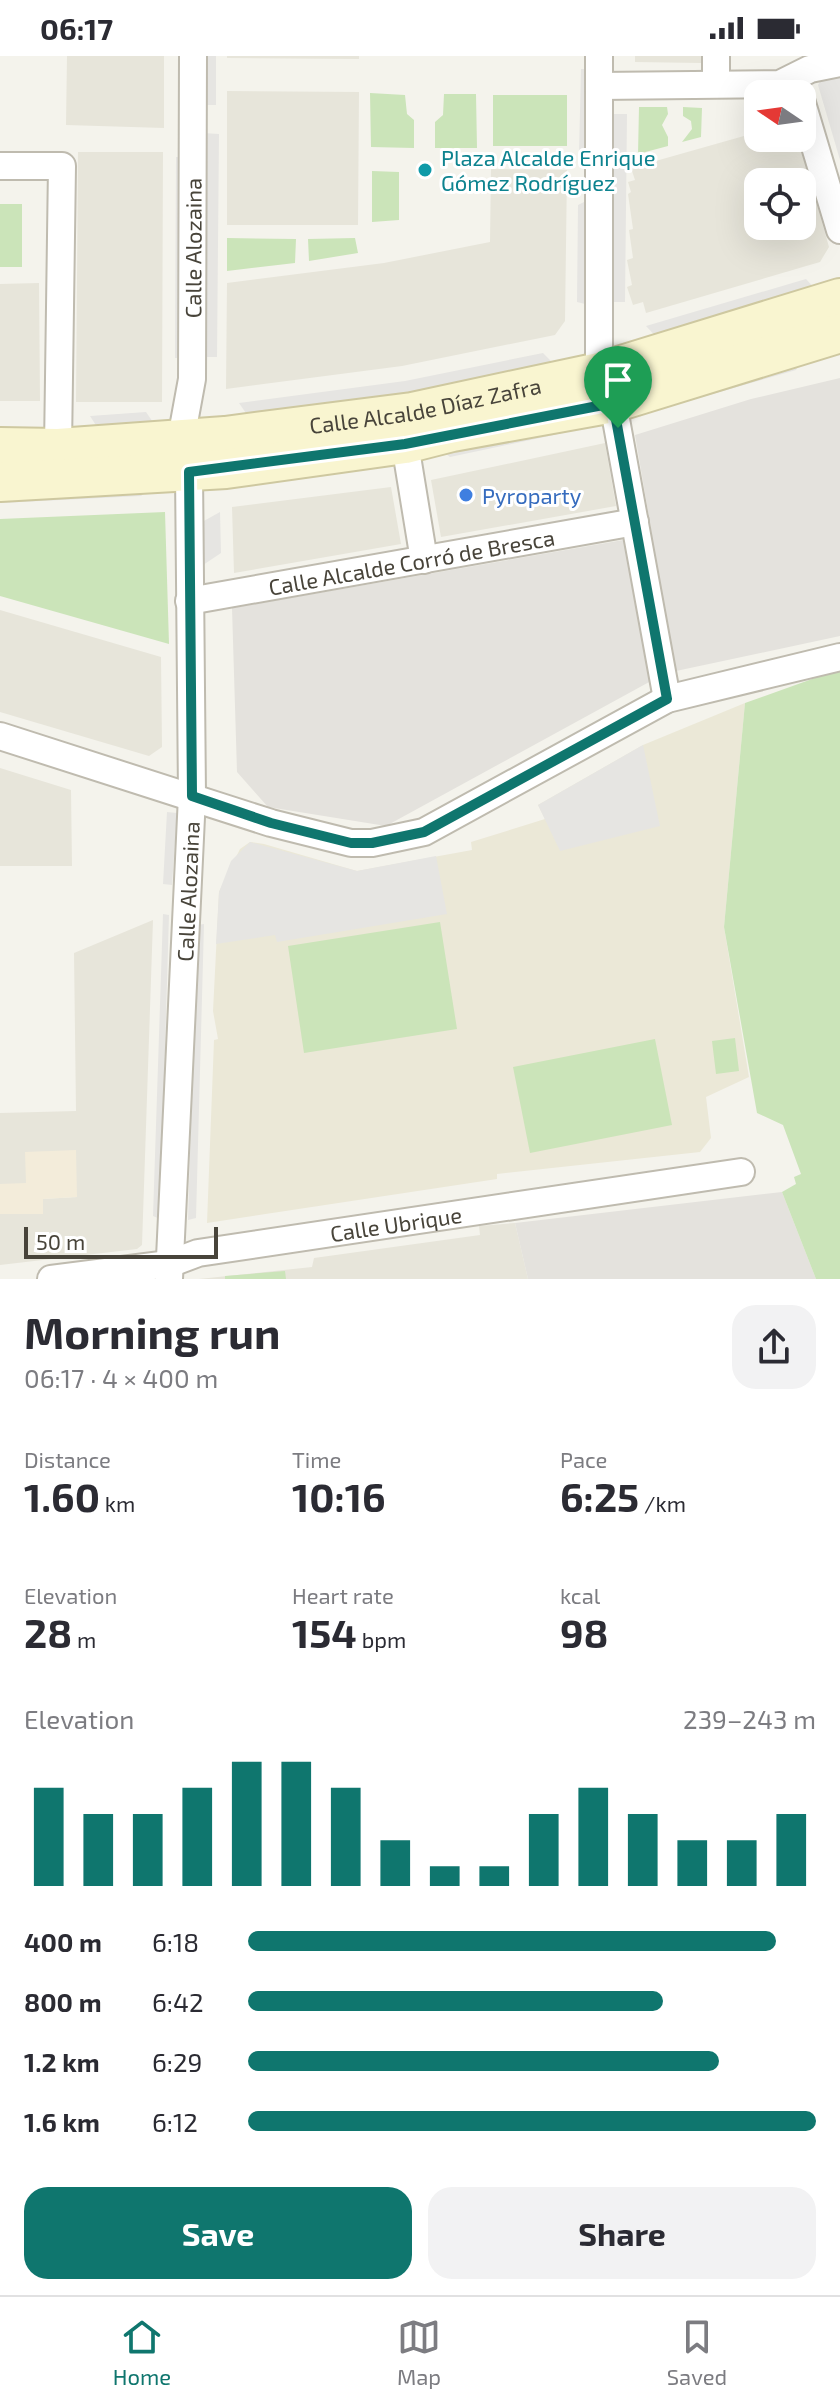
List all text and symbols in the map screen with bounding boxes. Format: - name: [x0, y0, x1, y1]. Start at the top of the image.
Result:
- text: 06:17: [40, 10, 113, 46]
- north arrow: [744, 80, 816, 152]
- map controls: [744, 80, 816, 240]
- place label: Plaza Alcalde Enrique Gómez Rodríguez: [441, 144, 655, 195]
- marker: Plaza Alcalde Enrique Gómez Rodríguez: [416, 161, 434, 179]
- button: locate: [744, 168, 816, 240]
- street label: Calle Alozaina: [179, 178, 206, 318]
- pin: [584, 346, 652, 428]
- icon: arrive: [596, 358, 640, 402]
- street label: Calle Alcalde Díaz Zafra: [308, 372, 543, 438]
- place label: Pyroparty: [482, 482, 582, 508]
- marker: Pyroparty: [457, 486, 475, 504]
- street label: Calle Alcalde Corró de Bresca: [266, 523, 557, 600]
- street label: Calle Alozaina: [171, 821, 204, 962]
- street label: Calle Ubrique: [328, 1201, 463, 1246]
- scale bar: [24, 1223, 218, 1259]
- text: 50 m: [36, 1228, 85, 1254]
- text: Morning run: [24, 1305, 280, 1358]
- button: share: [732, 1305, 816, 1389]
- text: 06:17 · 4 × 400 m: [24, 1362, 218, 1393]
- text: Distance: [24, 1446, 111, 1472]
- text: Time: [292, 1446, 341, 1472]
- text: Pace: [560, 1446, 607, 1472]
- text: 1.60: [24, 1472, 100, 1520]
- text: 10:16: [292, 1472, 386, 1520]
- text: 6:25: [560, 1472, 639, 1520]
- text: km: [100, 1490, 135, 1516]
- text: /km: [639, 1490, 686, 1516]
- text: Elevation: [24, 1582, 117, 1608]
- text: Heart rate: [292, 1582, 394, 1608]
- text: kcal: [560, 1582, 600, 1608]
- text: 28: [24, 1608, 72, 1656]
- text: 154: [292, 1608, 357, 1656]
- text: 98: [560, 1608, 609, 1656]
- text: m: [72, 1626, 96, 1652]
- text: bpm: [357, 1626, 406, 1652]
- text: Elevation: [24, 1703, 134, 1734]
- text: 239–243 m: [683, 1703, 816, 1734]
- text: 400 m: [24, 1926, 102, 1957]
- text: 6:18: [152, 1926, 199, 1957]
- text: 800 m: [24, 1986, 102, 2017]
- text: 6:42: [152, 1986, 204, 2017]
- text: 1.2 km: [24, 2046, 100, 2077]
- text: 6:29: [152, 2046, 203, 2077]
- text: 1.6 km: [24, 2106, 100, 2137]
- text: 6:12: [152, 2106, 198, 2137]
- button: Save: [24, 2187, 412, 2279]
- button: Share: [428, 2187, 816, 2279]
- tab: Home: [113, 2315, 171, 2389]
- tab: Map: [397, 2315, 441, 2389]
- tab: Saved: [667, 2315, 727, 2389]

